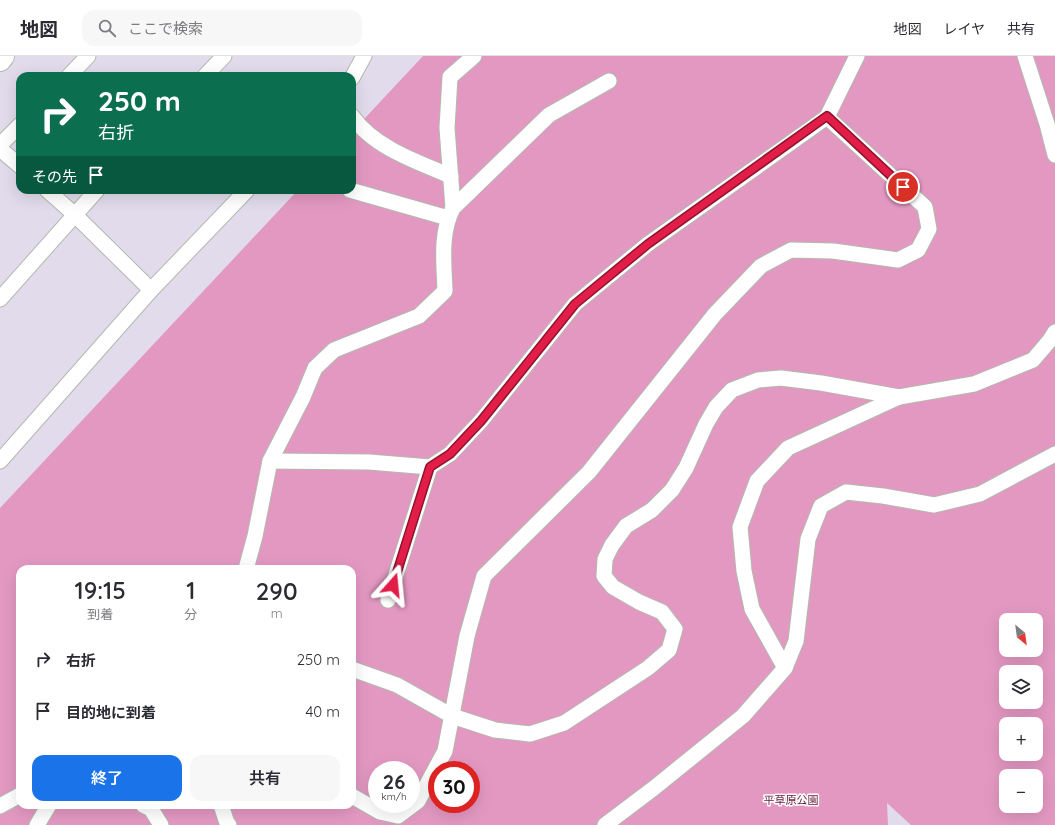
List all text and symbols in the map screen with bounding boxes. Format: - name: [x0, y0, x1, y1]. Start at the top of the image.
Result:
- search box: [82, 10, 362, 46]
- text: 地図: [20, 17, 58, 41]
- icon: search: [96, 17, 118, 39]
- text: ここで検索: [128, 19, 203, 38]
- text: 地図: [893, 20, 921, 38]
- text: レイヤ: [943, 20, 985, 38]
- text: 共有: [1007, 20, 1035, 38]
- text: 250 m: [98, 83, 181, 118]
- icon: right: [32, 88, 84, 140]
- text: 右折: [98, 121, 134, 144]
- icon: arrive: [85, 164, 107, 186]
- text: その先: [32, 167, 77, 186]
- pin: [886, 170, 920, 204]
- icon: arrive: [892, 176, 914, 198]
- position arrow: [372, 564, 414, 606]
- text: 19:15: [74, 575, 126, 605]
- text: 1: [186, 575, 195, 605]
- text: 290: [256, 576, 298, 606]
- text: m: [271, 605, 283, 621]
- text: 到着: [87, 606, 113, 622]
- text: 分: [184, 606, 197, 622]
- north arrow: [999, 613, 1043, 657]
- map controls: [999, 613, 1043, 813]
- icon: right: [32, 648, 54, 670]
- text: 250 m: [297, 650, 340, 669]
- text: 右折: [66, 651, 96, 670]
- button: layers: [999, 665, 1043, 709]
- icon: arrive: [32, 700, 54, 722]
- text: 40 m: [305, 702, 340, 721]
- text: 目的地に到着: [66, 703, 156, 722]
- button: +: [999, 717, 1043, 761]
- button: 終了: [32, 755, 182, 801]
- button: 共有: [190, 755, 340, 801]
- speed limit sign: 30: [428, 761, 480, 813]
- text: 26: [383, 769, 405, 794]
- button: −: [999, 769, 1043, 813]
- text: km/h: [381, 790, 407, 803]
- park label: 平草原公園: [764, 793, 819, 807]

